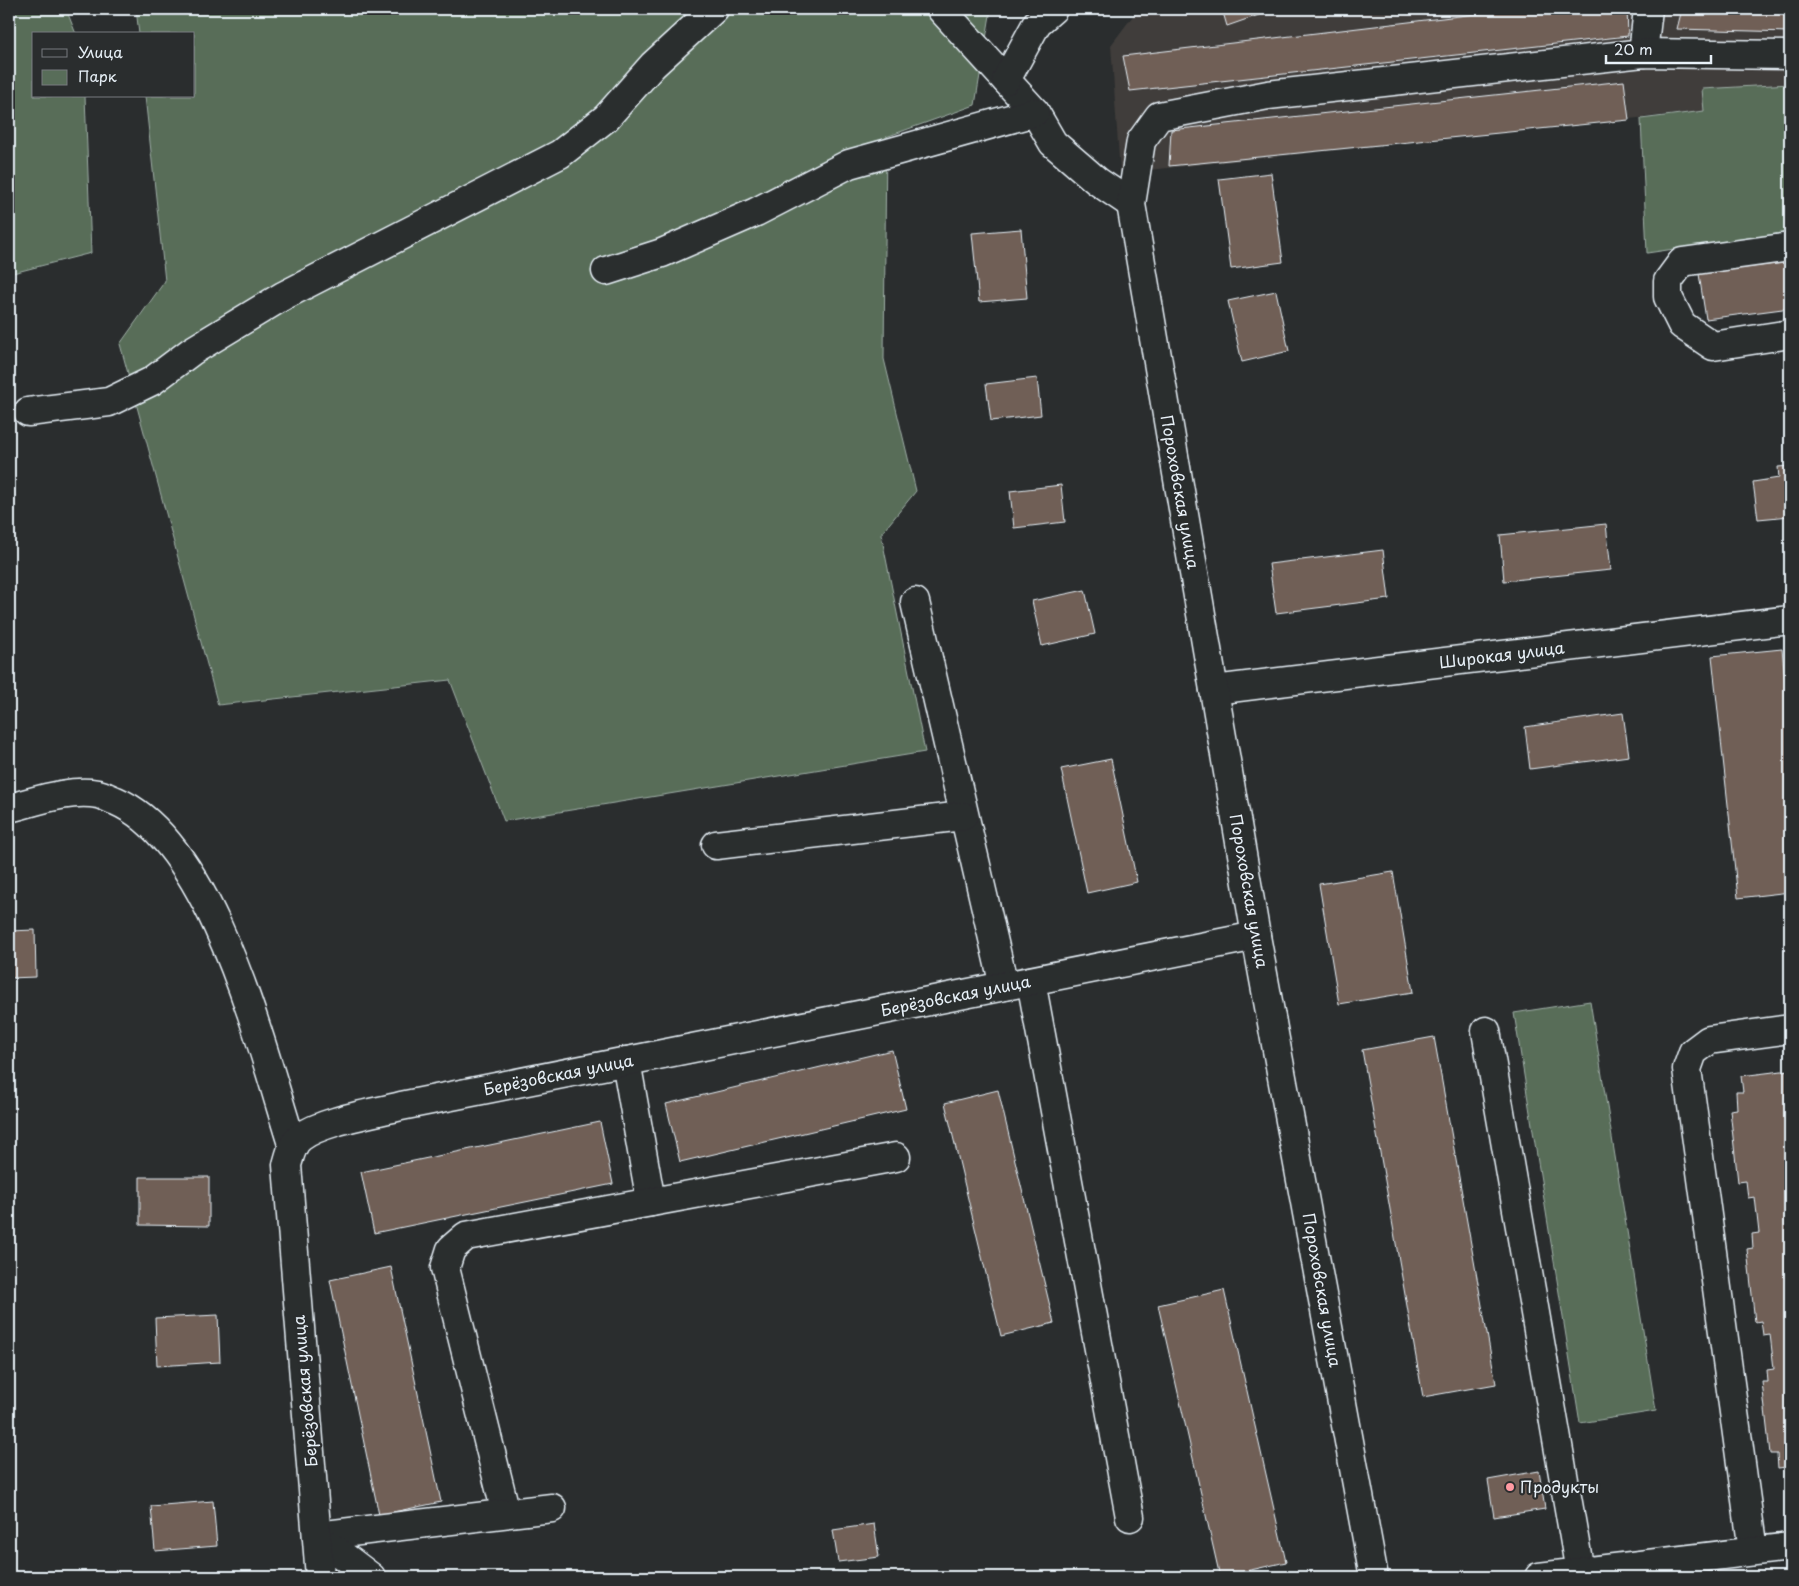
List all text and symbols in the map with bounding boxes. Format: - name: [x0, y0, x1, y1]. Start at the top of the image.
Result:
- legend: [32, 32, 195, 98]
- scale bar: [1606, 32, 1712, 64]
- text: 20 m: [1614, 37, 1653, 60]
- text: Улица: [78, 40, 123, 63]
- text: Парк: [78, 64, 117, 87]
- street label: Пороховская улица: [1156, 413, 1206, 571]
- street label: Широкая улица: [1438, 635, 1566, 674]
- street label: Пороховская улица: [1225, 812, 1275, 970]
- street label: Берёзовская улица: [878, 968, 1032, 1021]
- street label: Берёзовская улица: [481, 1047, 635, 1100]
- street label: Пороховская улица: [1298, 1211, 1348, 1369]
- street label: Берёзовская улица: [285, 1314, 323, 1468]
- place label: Продукты: [1520, 1474, 1599, 1498]
- marker: Продукты: [1504, 1481, 1516, 1493]

